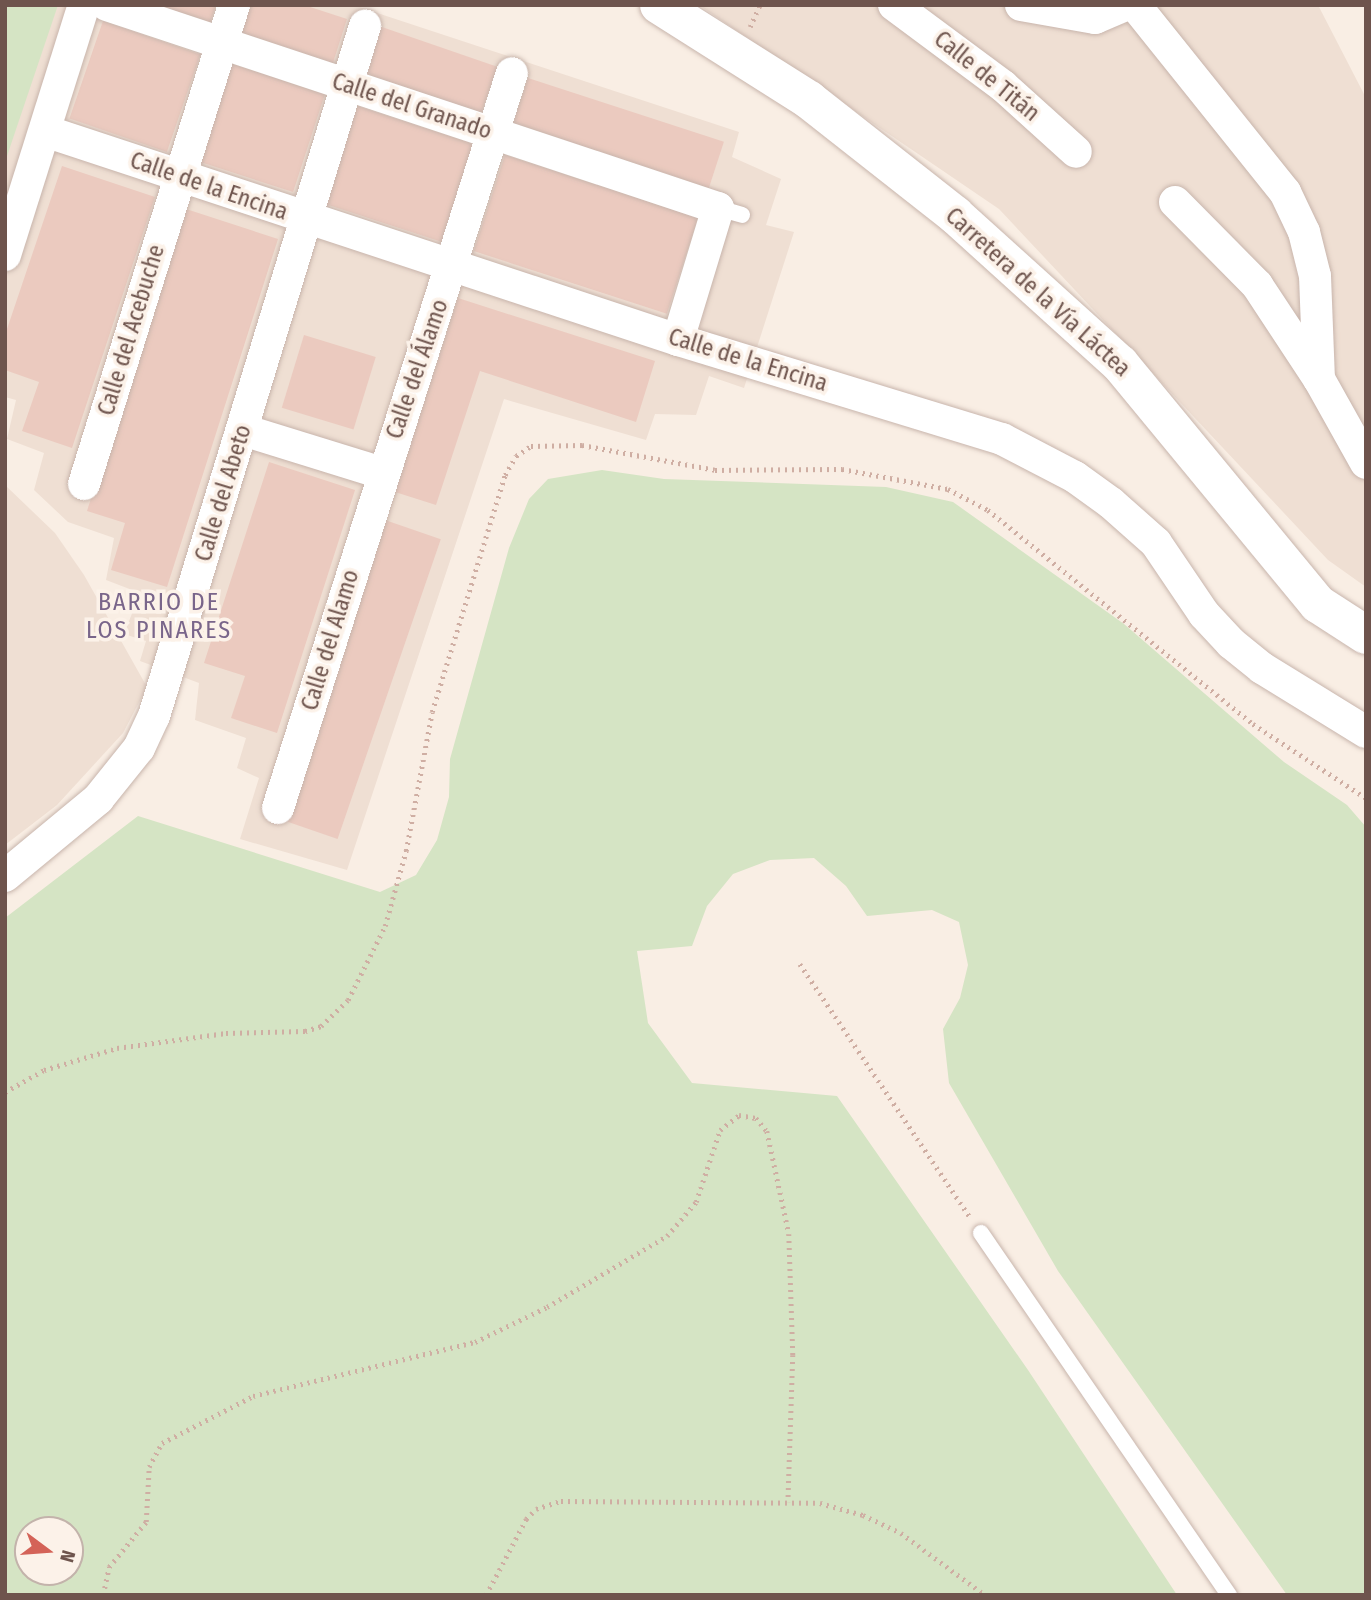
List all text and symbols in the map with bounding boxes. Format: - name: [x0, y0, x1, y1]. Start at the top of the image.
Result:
- street label: Calle de Titán: [929, 25, 1045, 127]
- street label: Calle del Granado: [329, 67, 495, 145]
- street label: Calle de la Encina: [127, 146, 291, 226]
- street label: Carretera de la Vía Láctea: [940, 202, 1136, 382]
- street label: Calle del Acebuche: [92, 241, 170, 419]
- street label: Calle del Álamo: [380, 296, 454, 442]
- street label: Calle de la Encina: [665, 323, 831, 397]
- street label: Calle del Abeto: [189, 421, 257, 565]
- street label: Calle del Alamo: [296, 566, 364, 714]
- district label: BARRIO DE LOS PINARES: [87, 589, 231, 645]
- north arrow: [14, 1516, 84, 1586]
- text: N: [55, 1548, 80, 1565]

